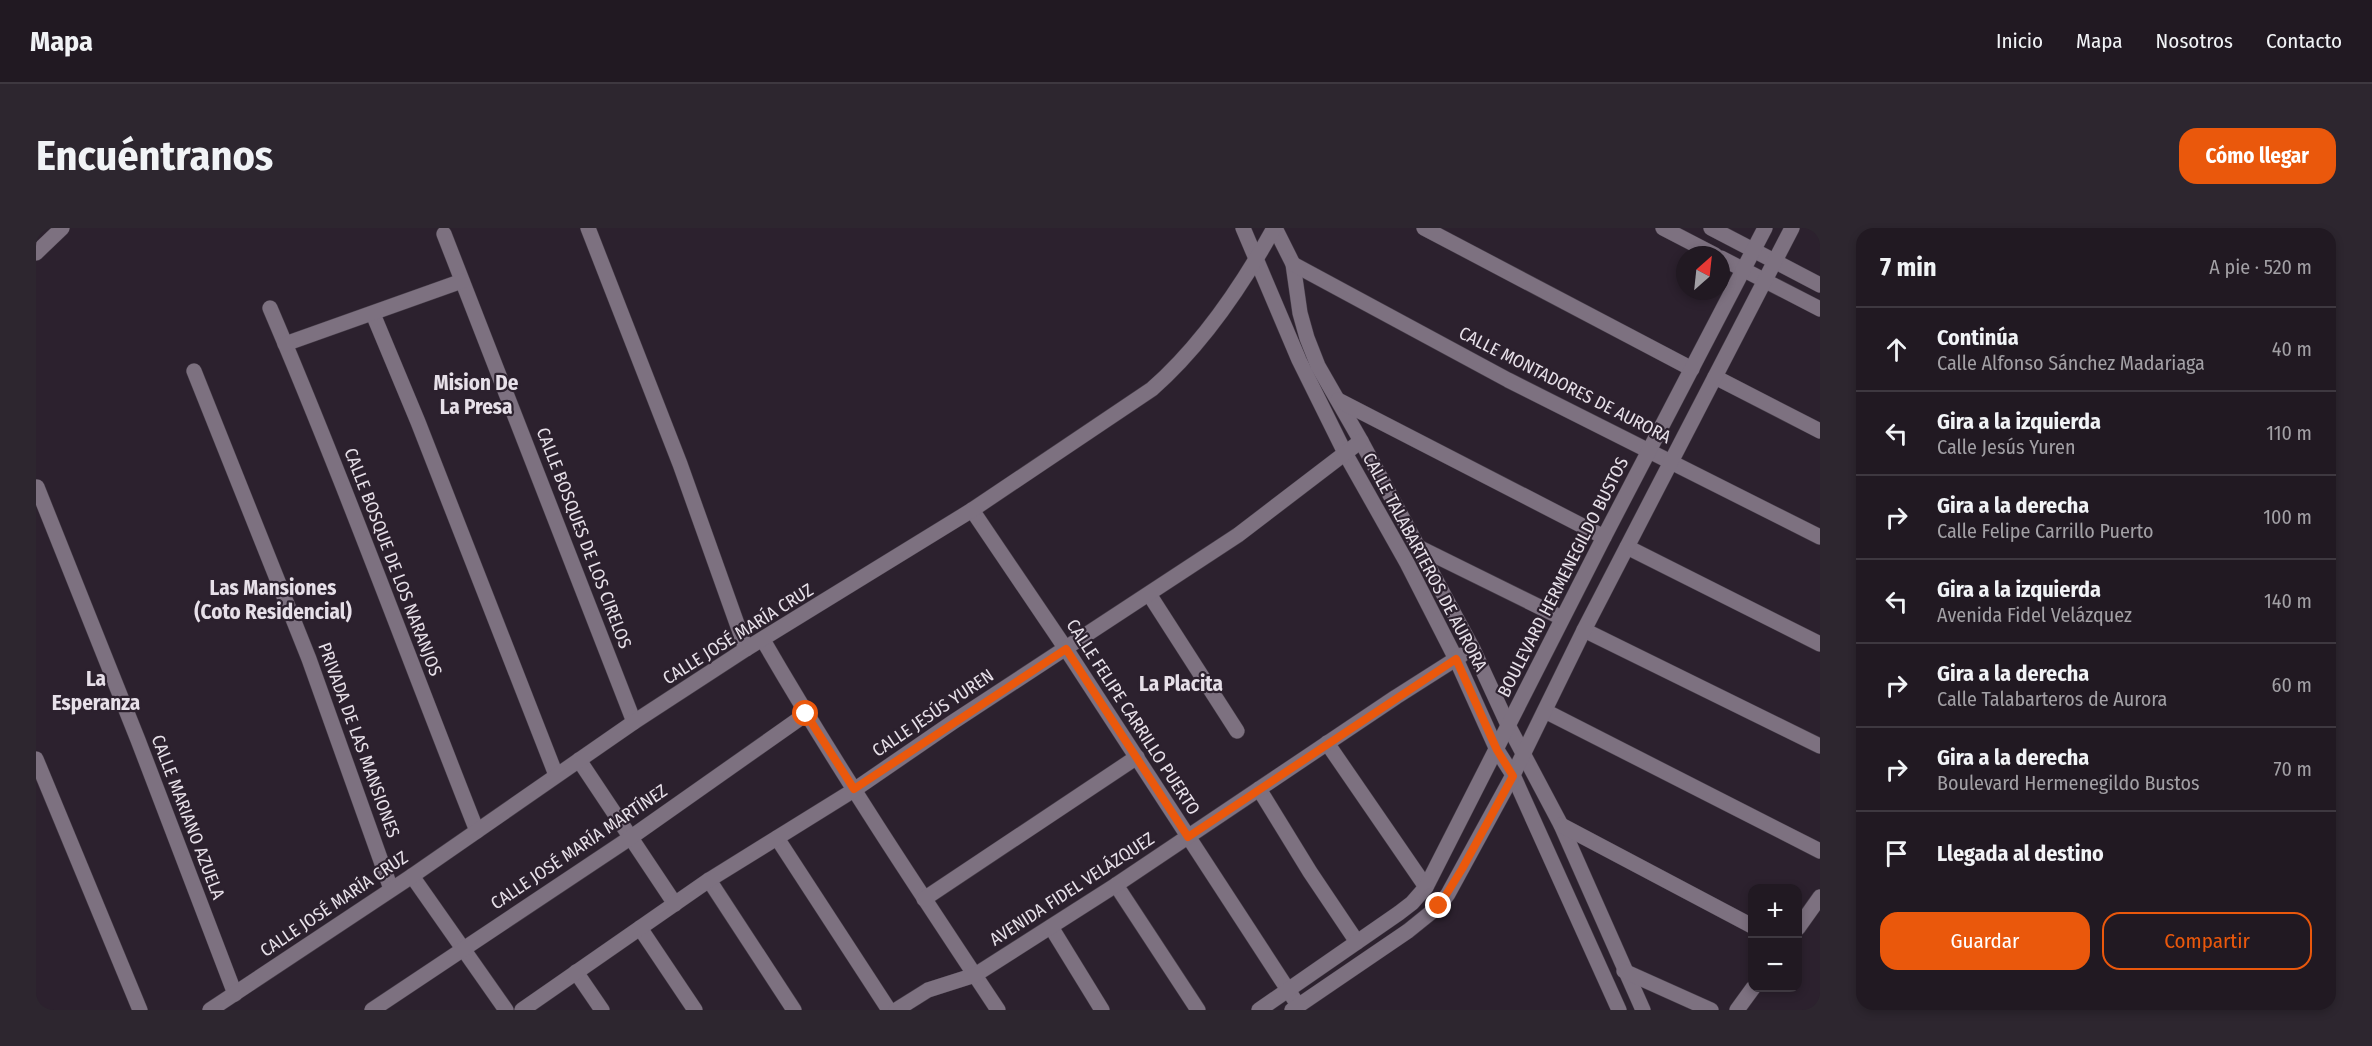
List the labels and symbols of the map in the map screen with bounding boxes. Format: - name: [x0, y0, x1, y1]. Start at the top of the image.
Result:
- north arrow: [1676, 246, 1730, 300]
- street label: CALLE MONTADORES DE AURORA: [1455, 322, 1675, 448]
- district label: Mision De La Presa: [434, 370, 519, 420]
- street label: CALLE BOSQUES DE LOS CIRELOS: [532, 424, 636, 652]
- street label: CALLE BOSQUE DE LOS NARANJOS: [339, 445, 447, 679]
- street label: CALLE TALABARTEROS DE AURORA: [1358, 449, 1492, 676]
- street label: BOULEVARD HERMENEGILDO BUSTOS: [1493, 453, 1633, 701]
- district label: Las Mansiones (Coto Residencial): [194, 575, 352, 625]
- street label: CALLE JOSÉ MARÍA CRUZ: [658, 578, 817, 689]
- street label: CALLE FELIPE CARRILLO PUERTO: [1061, 615, 1205, 819]
- street label: PRIVADA DE LAS MANSIONES: [313, 639, 405, 841]
- street label: CALLE JESÚS YUREN: [868, 663, 998, 762]
- district label: La Esperanza: [52, 666, 140, 716]
- district label: La Placita: [1139, 671, 1223, 697]
- route start: [792, 700, 818, 726]
- street label: CALLE MARIANO AZUELA: [147, 732, 230, 903]
- street label: CALLE JOSÉ MARÍA MARTÍNEZ: [486, 779, 671, 914]
- street label: AVENIDA FIDEL VELÁZQUEZ: [985, 827, 1158, 950]
- street label: CALLE JOSÉ MARÍA CRUZ: [255, 846, 412, 962]
- route end: [1425, 892, 1451, 918]

